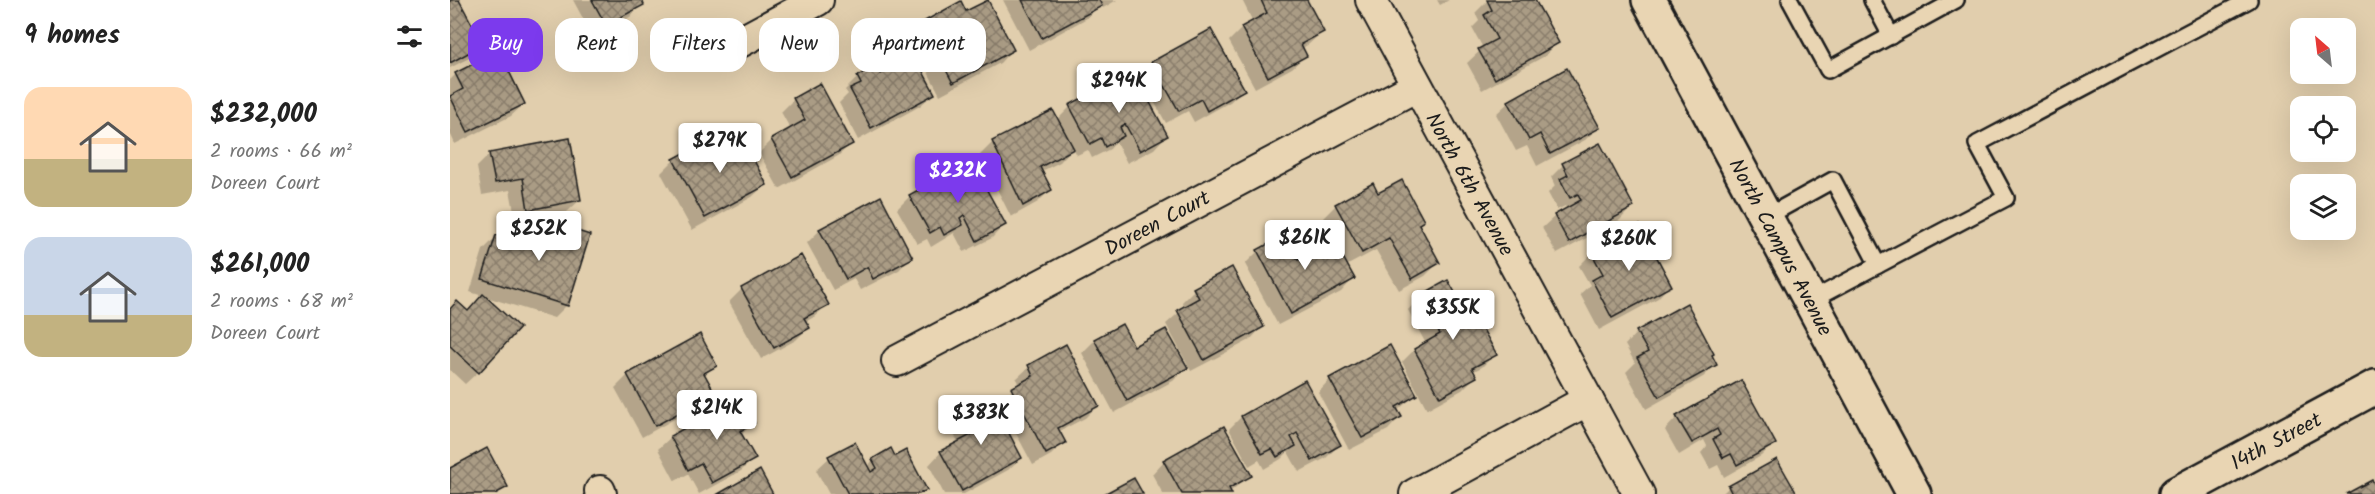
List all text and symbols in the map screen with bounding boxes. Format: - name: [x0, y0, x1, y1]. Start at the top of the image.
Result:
- text: 9 homes: [24, 15, 120, 57]
- chip: Buy: [468, 18, 543, 72]
- chip: Rent: [555, 18, 638, 72]
- chip: Filters: [650, 18, 747, 72]
- chip: New: [759, 18, 839, 72]
- chip: Apartment: [851, 18, 986, 72]
- north arrow: [2290, 18, 2356, 84]
- map controls: [2290, 18, 2356, 240]
- icon: filters: [393, 20, 426, 53]
- pin: $294K: [1077, 63, 1161, 114]
- text: $294K: [1091, 66, 1147, 98]
- text: $232,000: [210, 94, 317, 136]
- button: locate: [2290, 96, 2356, 162]
- street label: North 6th Avenue: [1416, 107, 1522, 263]
- icon: home: [72, 111, 144, 183]
- pin: $279K: [678, 123, 762, 174]
- text: $279K: [692, 126, 748, 158]
- text: 2 rooms · 66 m²: [210, 136, 352, 168]
- pin: $232K: [916, 153, 1000, 204]
- street label: North Campus Avenue: [1719, 153, 1841, 343]
- text: $232K: [929, 156, 987, 188]
- text: Doreen Court: [210, 168, 320, 200]
- button: layers: [2290, 174, 2356, 240]
- street label: Doreen Court: [1099, 182, 1217, 266]
- pin: $252K: [497, 211, 581, 262]
- text: $252K: [510, 214, 568, 246]
- pin: $261K: [1263, 220, 1347, 271]
- pin: $260K: [1587, 221, 1671, 272]
- text: $261K: [1279, 223, 1331, 255]
- text: $260K: [1601, 224, 1657, 256]
- text: $261,000: [210, 244, 309, 286]
- icon: home: [72, 261, 144, 333]
- text: 2 rooms · 68 m²: [210, 286, 353, 318]
- pin: $355K: [1411, 290, 1495, 341]
- text: $355K: [1425, 293, 1481, 325]
- text: Doreen Court: [210, 318, 320, 350]
- pin: $214K: [675, 390, 759, 441]
- text: $214K: [691, 393, 743, 425]
- pin: $383K: [939, 395, 1023, 446]
- text: $383K: [952, 398, 1010, 430]
- street label: 14th Street: [2225, 404, 2329, 480]

